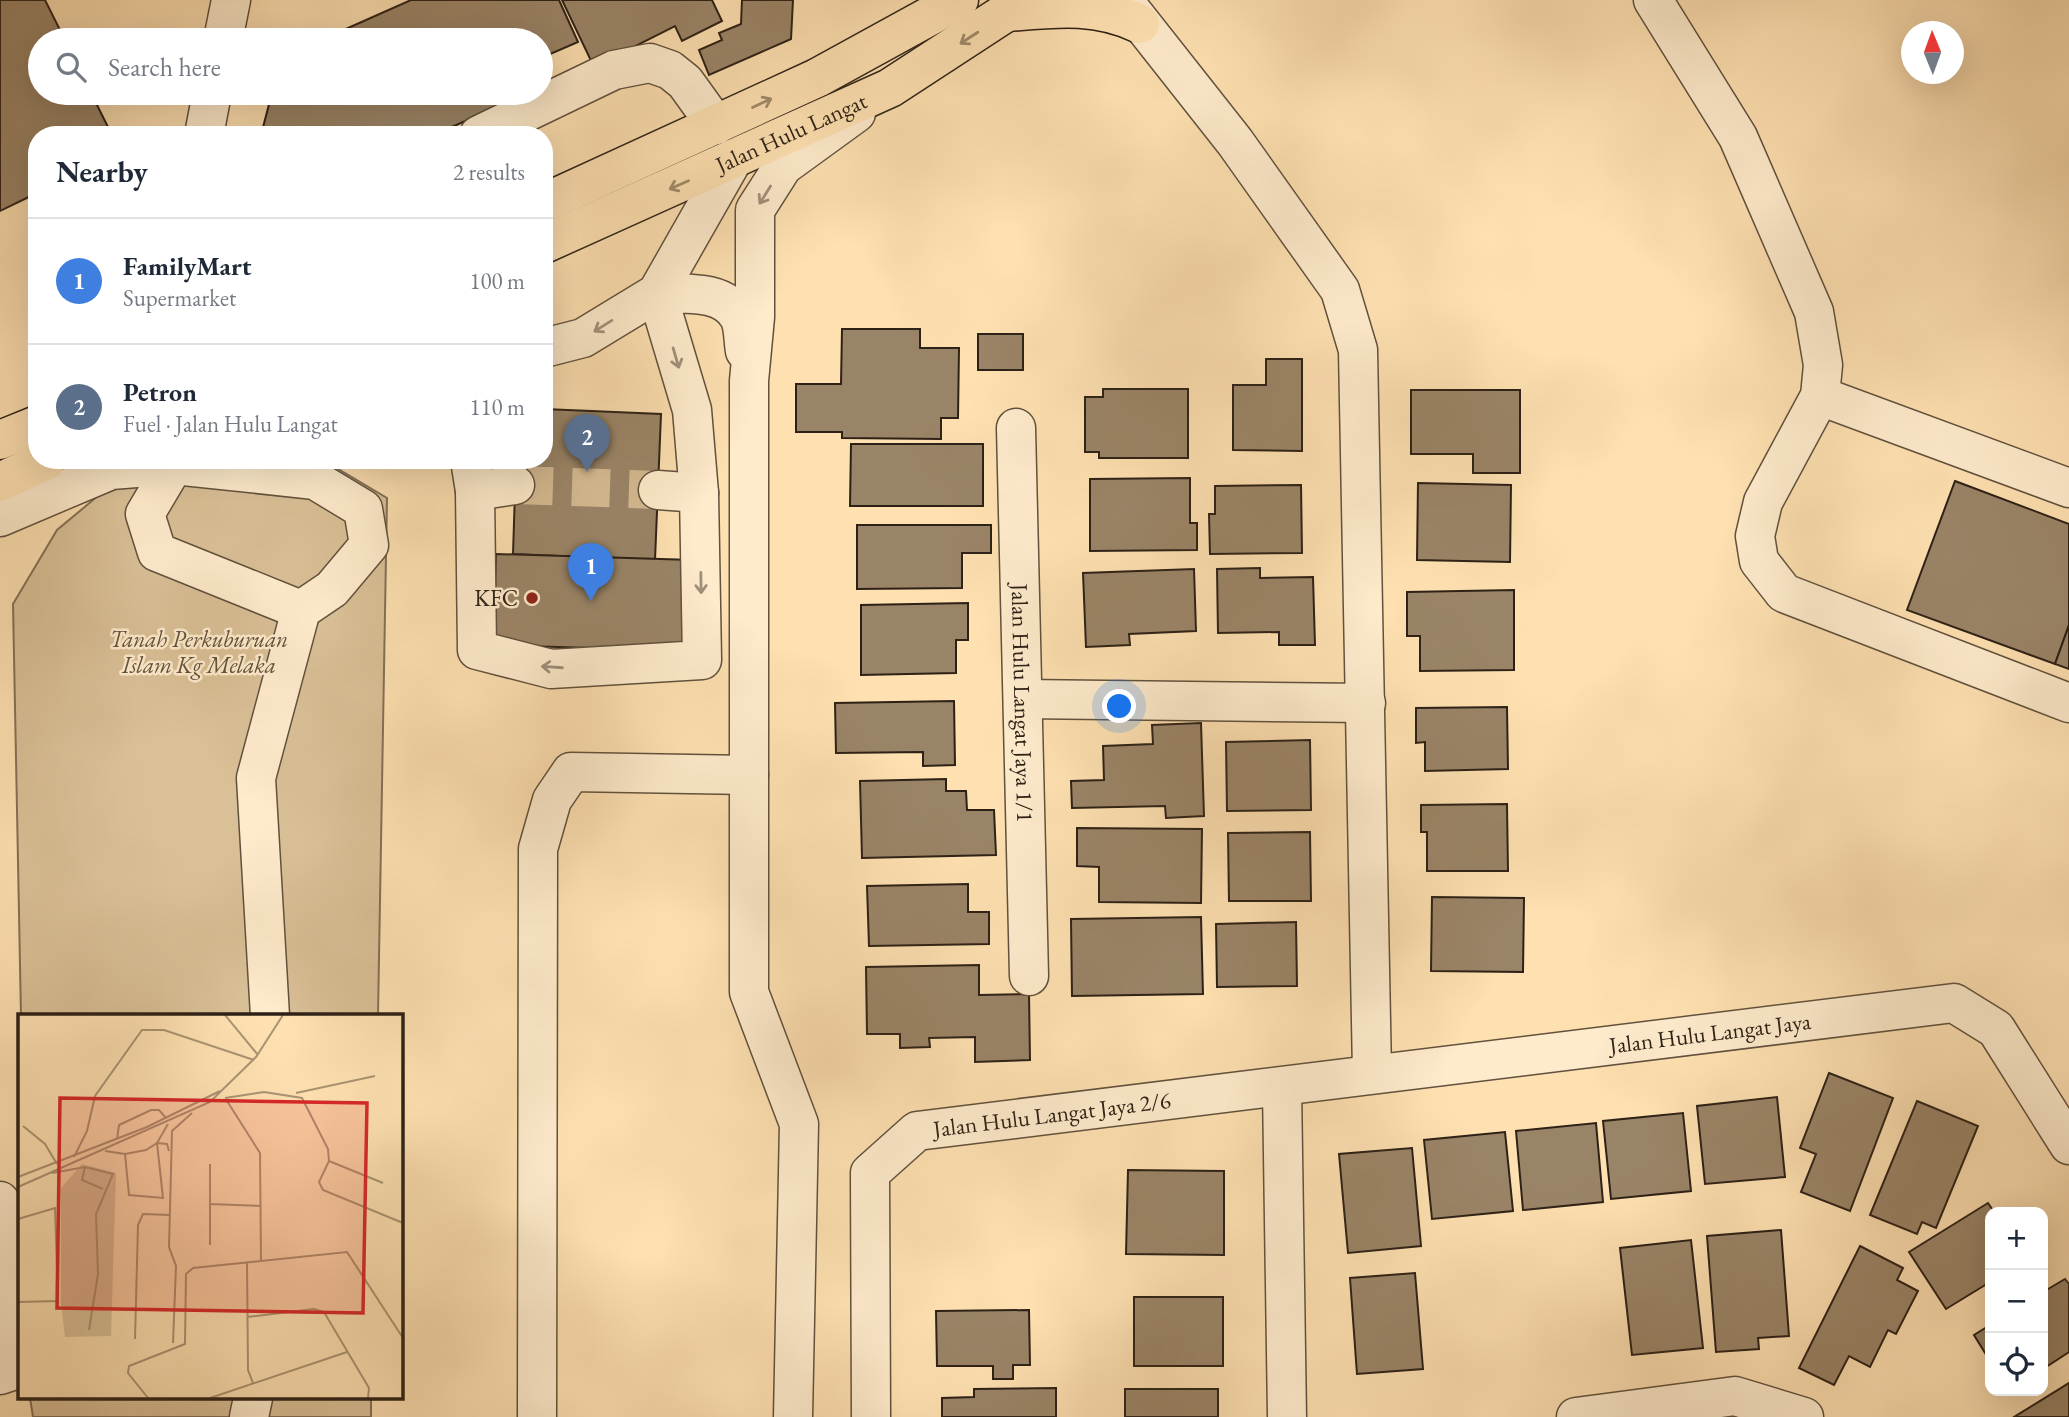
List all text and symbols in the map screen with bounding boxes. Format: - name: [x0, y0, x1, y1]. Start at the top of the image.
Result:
- north arrow: [1901, 21, 1964, 84]
- search box: [28, 28, 553, 105]
- one-way arrow: [959, 31, 979, 45]
- icon: search: [52, 48, 90, 86]
- text: Search here: [108, 50, 221, 84]
- street label: Jalan Hulu Langat: [709, 85, 872, 181]
- one-way arrow: [751, 96, 772, 110]
- text: Nearby: [56, 152, 148, 191]
- text: 2 results: [453, 157, 525, 187]
- one-way arrow: [669, 179, 690, 192]
- one-way arrow: [757, 184, 771, 204]
- text: FamilyMart: [123, 249, 252, 283]
- text: 1: [73, 266, 85, 296]
- text: 100 m: [469, 266, 525, 296]
- text: Supermarket: [123, 283, 236, 313]
- one-way arrow: [594, 318, 613, 333]
- one-way arrow: [671, 347, 684, 369]
- text: Petron: [123, 375, 197, 409]
- text: 2: [73, 392, 85, 422]
- text: 110 m: [469, 392, 525, 422]
- text: Fuel · Jalan Hulu Langat: [123, 409, 338, 439]
- pin: 2: [564, 414, 610, 472]
- pin: 1: [568, 543, 614, 601]
- one-way arrow: [694, 571, 707, 594]
- street label: Jalan Hulu Langat Jaya 1/1: [1005, 581, 1040, 823]
- place label: KFC: [474, 583, 518, 613]
- marker: KFC: [524, 590, 540, 606]
- park label: Tanah Perkuburuan Islam Kg Melaka: [110, 624, 288, 680]
- one-way arrow: [541, 661, 564, 674]
- your location: [1102, 689, 1136, 723]
- street label: Jalan Hulu Langat Jaya: [1605, 1006, 1813, 1061]
- inset map: [18, 1014, 402, 1400]
- street label: Jalan Hulu Langat Jaya 2/6: [930, 1085, 1172, 1144]
- map controls: [1985, 1207, 2048, 1396]
- button: +: [1985, 1207, 2048, 1270]
- button: −: [1985, 1270, 2048, 1333]
- button: locate: [1985, 1333, 2048, 1396]

